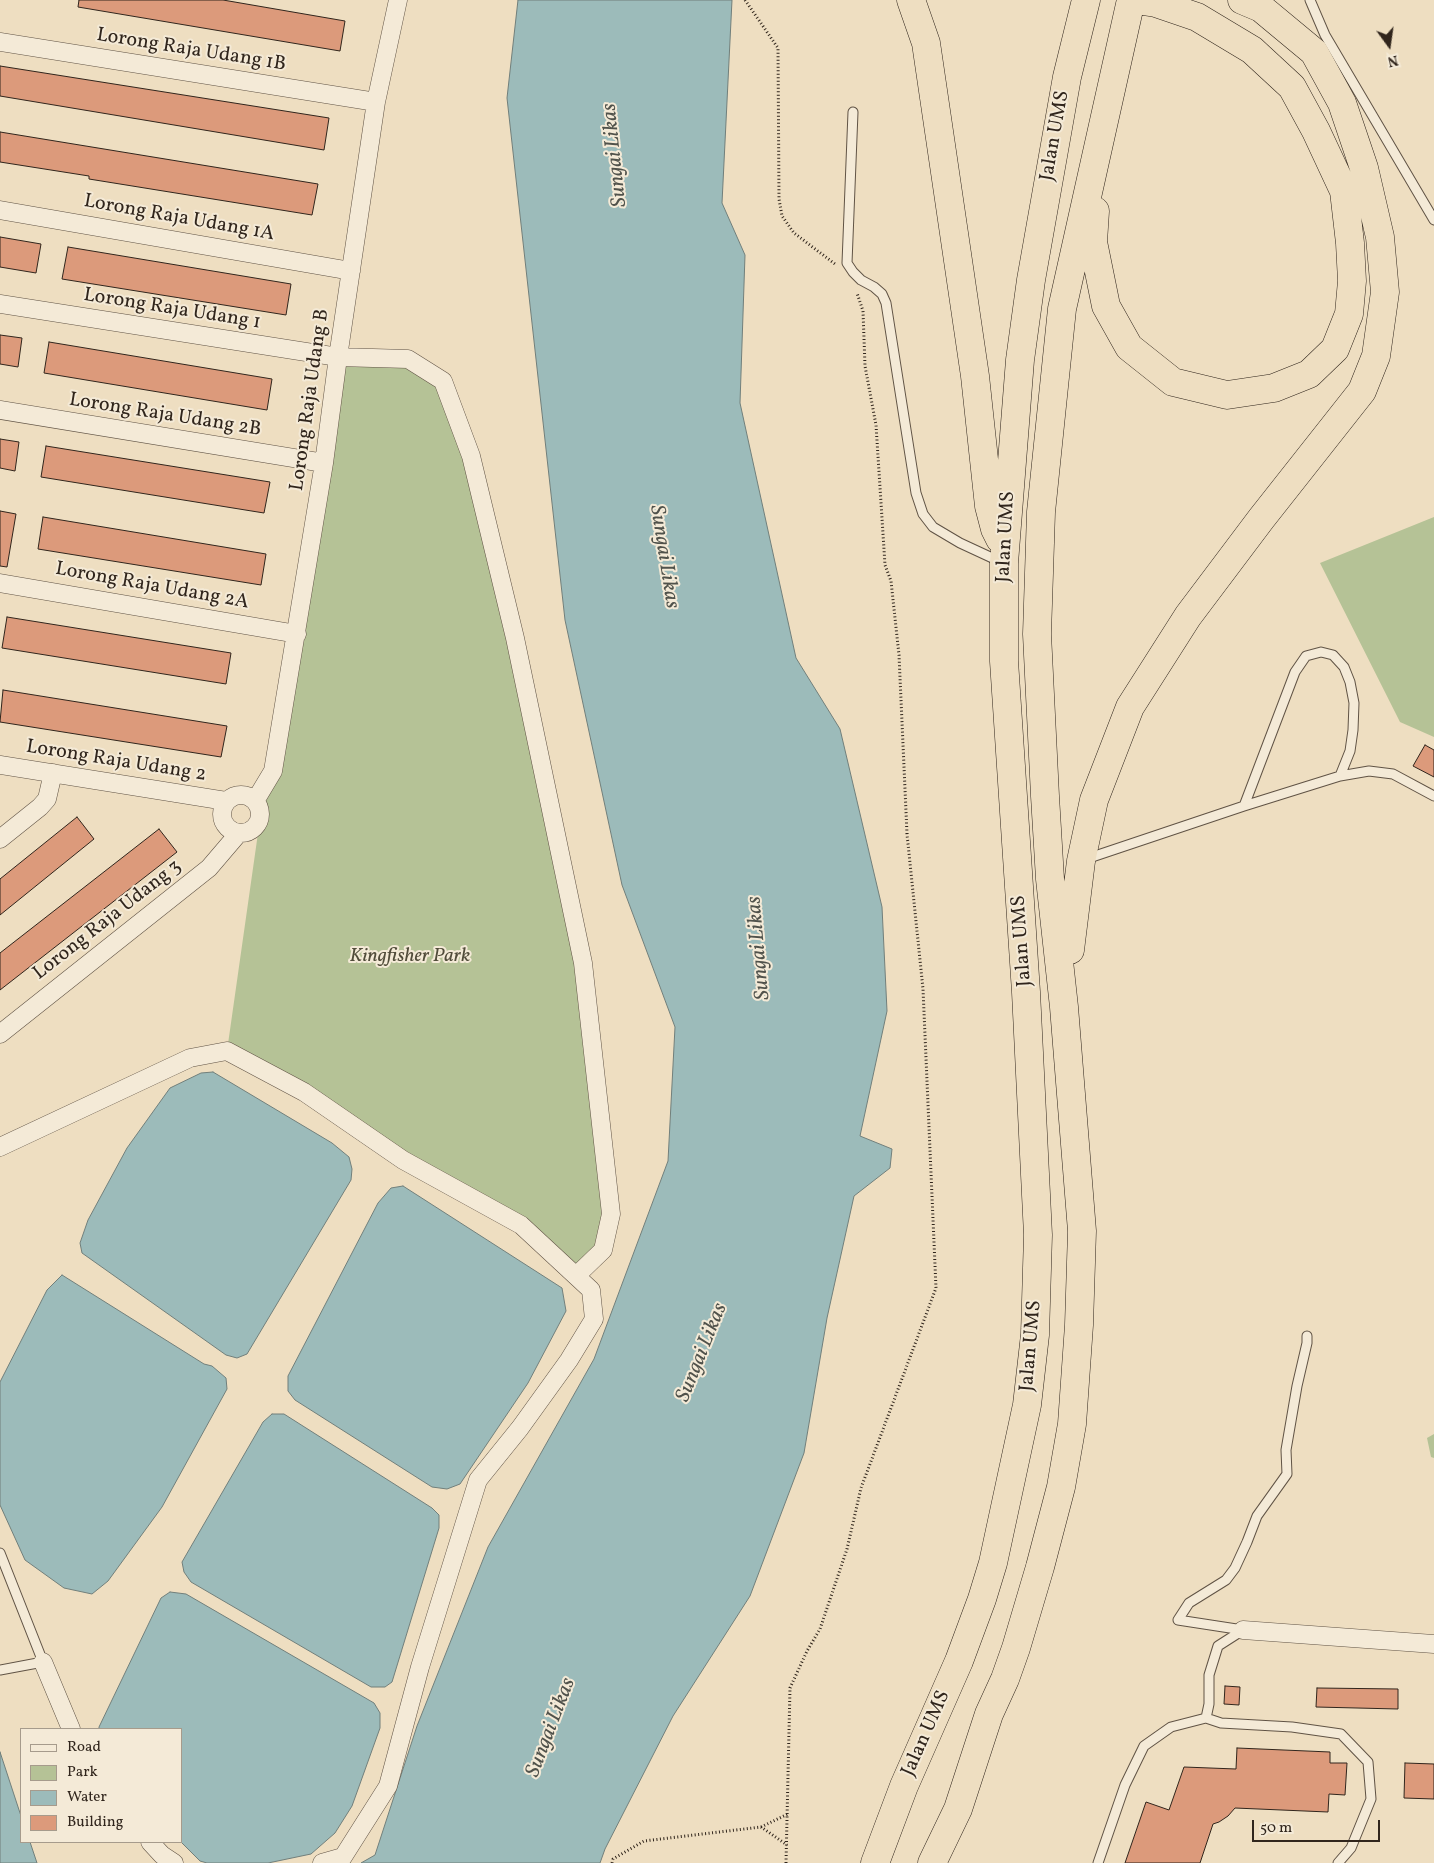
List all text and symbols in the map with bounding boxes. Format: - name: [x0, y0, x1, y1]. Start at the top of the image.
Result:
- north arrow: [1364, 20, 1414, 70]
- street label: Lorong Raja Udang 1B: [95, 24, 287, 78]
- text: N: [1386, 50, 1400, 70]
- street label: Jalan UMS: [1036, 89, 1076, 183]
- water label: Sungai Likas: [598, 102, 634, 208]
- street label: Lorong Raja Udang 1A: [82, 190, 276, 248]
- street label: Lorong Raja Udang 1: [82, 284, 262, 336]
- street label: Lorong Raja Udang B: [286, 307, 336, 493]
- street label: Lorong Raja Udang 2B: [67, 389, 263, 443]
- street label: Jalan UMS: [993, 491, 1021, 583]
- water label: Sungai Likas: [642, 504, 684, 610]
- street label: Lorong Raja Udang 2A: [53, 558, 251, 616]
- street label: Lorong Raja Udang 2: [24, 736, 208, 788]
- street label: Lorong Raja Udang 3: [29, 856, 187, 986]
- street label: Jalan UMS: [1008, 894, 1038, 988]
- water label: Sungai Likas: [743, 895, 777, 1001]
- park label: Kingfisher Park: [350, 945, 470, 969]
- street label: Jalan UMS: [1016, 1299, 1048, 1393]
- water label: Sungai Likas: [672, 1300, 734, 1406]
- water label: Sungai Likas: [522, 1675, 582, 1781]
- street label: Jalan UMS: [897, 1687, 957, 1781]
- legend: [20, 1728, 182, 1843]
- text: Road: [67, 1737, 101, 1758]
- text: Park: [67, 1762, 98, 1783]
- text: Water: [67, 1787, 107, 1808]
- scale bar: [1254, 1810, 1382, 1842]
- text: Building: [67, 1812, 123, 1833]
- text: 50 m: [1260, 1818, 1292, 1839]

